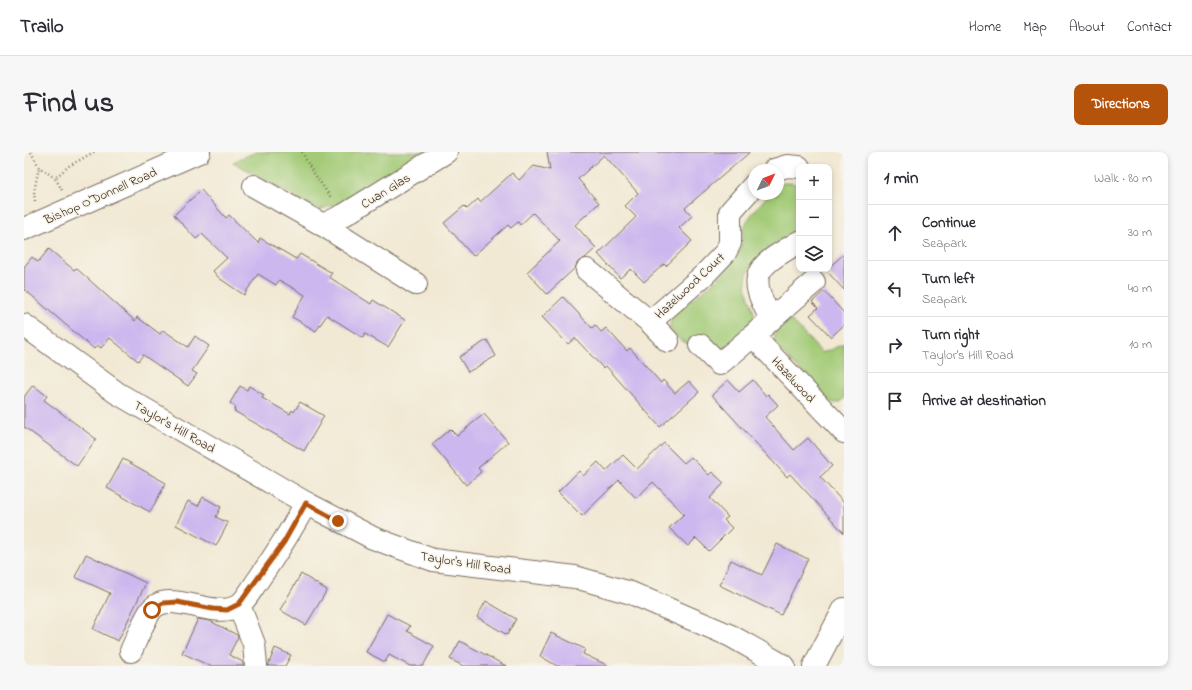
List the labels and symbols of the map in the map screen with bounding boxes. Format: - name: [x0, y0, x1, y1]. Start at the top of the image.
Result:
- street label: Bishop O'Donnell Road: [40, 163, 161, 230]
- north arrow: [748, 164, 784, 200]
- street label: Cuan Glas: [357, 168, 415, 214]
- street label: Hazelwood Court: [651, 248, 730, 324]
- street label: Hazelwood: [766, 353, 820, 408]
- street label: Taylor's Hill Road: [129, 396, 219, 460]
- route end: [329, 512, 347, 530]
- street label: Taylor's Hill Road: [419, 547, 513, 581]
- route start: [143, 601, 161, 619]

